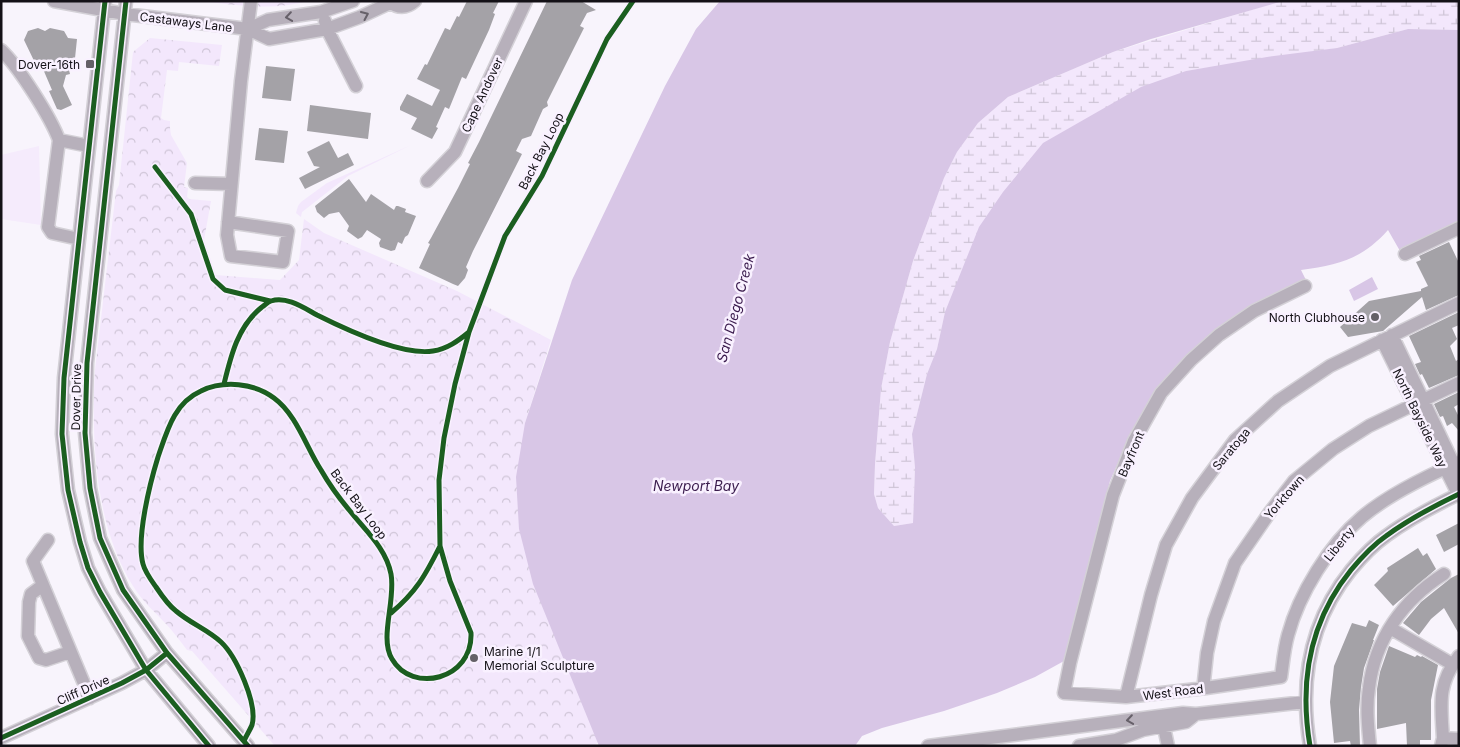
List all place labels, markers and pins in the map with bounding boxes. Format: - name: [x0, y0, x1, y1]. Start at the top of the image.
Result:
- place label: Dover-16th: [18, 57, 80, 72]
- marker: Dover-16th: [84, 58, 96, 70]
- place label: North Clubhouse: [1269, 310, 1365, 325]
- marker: North Clubhouse: [1369, 311, 1381, 323]
- place label: Marine 1/1 Memorial Sculpture: [484, 644, 594, 673]
- marker: Marine 1/1 Memorial Sculpture: [468, 652, 480, 664]

